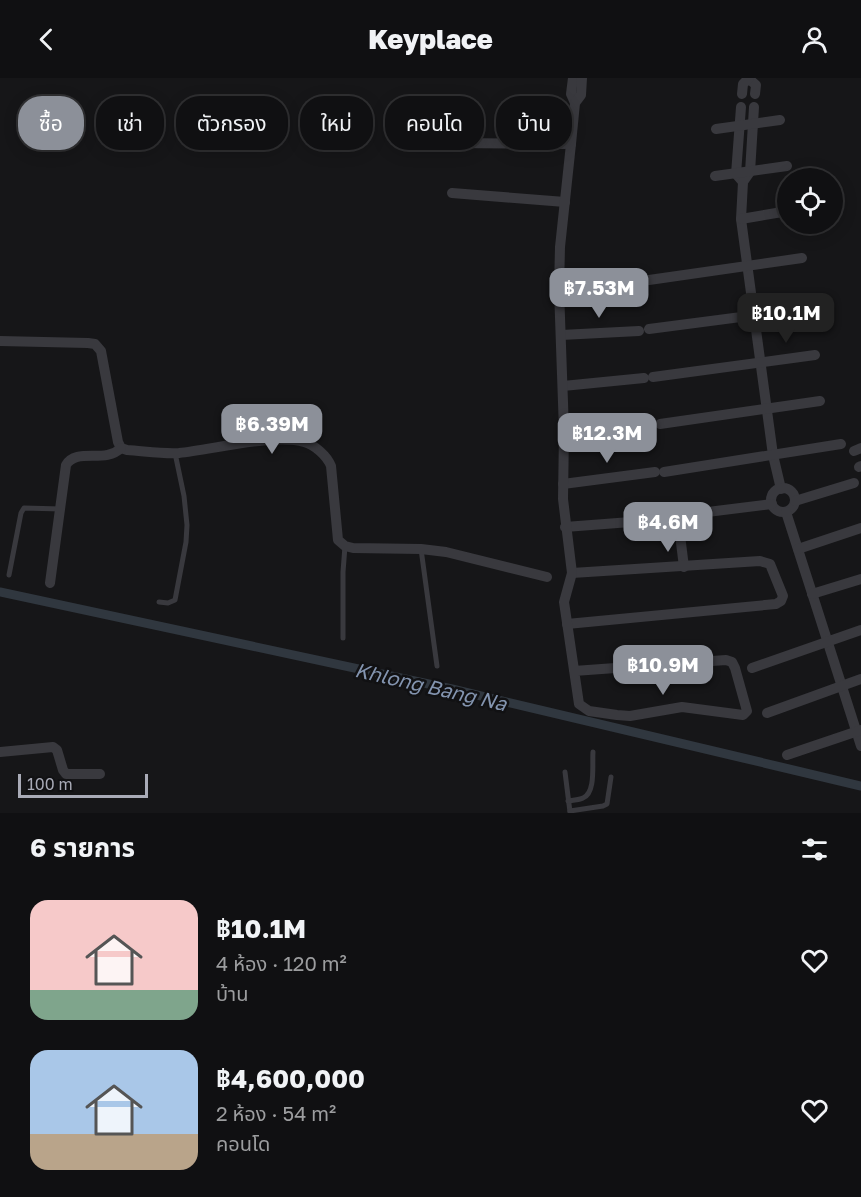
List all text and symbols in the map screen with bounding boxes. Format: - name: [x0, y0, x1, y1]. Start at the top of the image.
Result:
- icon: back: [30, 23, 63, 56]
- text: Keyplace: [368, 23, 493, 55]
- icon: person: [798, 23, 831, 56]
- chip: ซื้อ: [18, 96, 84, 150]
- chip: เช่า: [96, 96, 164, 150]
- chip: ตัวกรอง: [176, 96, 288, 150]
- chip: ใหม่: [300, 96, 373, 150]
- chip: คอนโด: [385, 96, 484, 150]
- chip: บ้าน: [496, 96, 572, 150]
- map controls: [777, 168, 843, 234]
- button: locate: [777, 168, 843, 234]
- pin: ฿7.53M: [550, 268, 648, 319]
- text: ฿7.53M: [563, 275, 635, 299]
- pin: ฿10.1M: [737, 293, 835, 344]
- text: ฿10.1M: [751, 300, 821, 324]
- pin: ฿6.39M: [223, 404, 321, 455]
- text: ฿6.39M: [235, 411, 309, 435]
- pin: ฿12.3M: [558, 413, 656, 464]
- text: ฿12.3M: [572, 420, 642, 444]
- pin: ฿4.6M: [626, 502, 710, 553]
- text: ฿4.6M: [637, 509, 699, 533]
- pin: ฿10.9M: [614, 645, 712, 696]
- text: ฿10.9M: [627, 652, 699, 676]
- water label: Khlong Bang Na: [353, 657, 510, 716]
- scale bar: [18, 771, 148, 798]
- text: 100 m: [27, 774, 73, 794]
- text: 6 รายการ: [30, 832, 135, 863]
- icon: filters: [798, 833, 831, 866]
- text: ฿10.1M: [216, 913, 306, 944]
- icon: home: [78, 924, 150, 996]
- icon: heart: [798, 944, 831, 977]
- text: 4 ห้อง · 120 m²: [216, 951, 347, 975]
- text: บ้าน: [216, 981, 248, 1005]
- text: ฿4,600,000: [216, 1063, 365, 1094]
- icon: home: [78, 1074, 150, 1146]
- icon: heart: [798, 1094, 831, 1127]
- text: 2 ห้อง · 54 m²: [216, 1101, 336, 1125]
- text: คอนโด: [216, 1131, 270, 1155]

